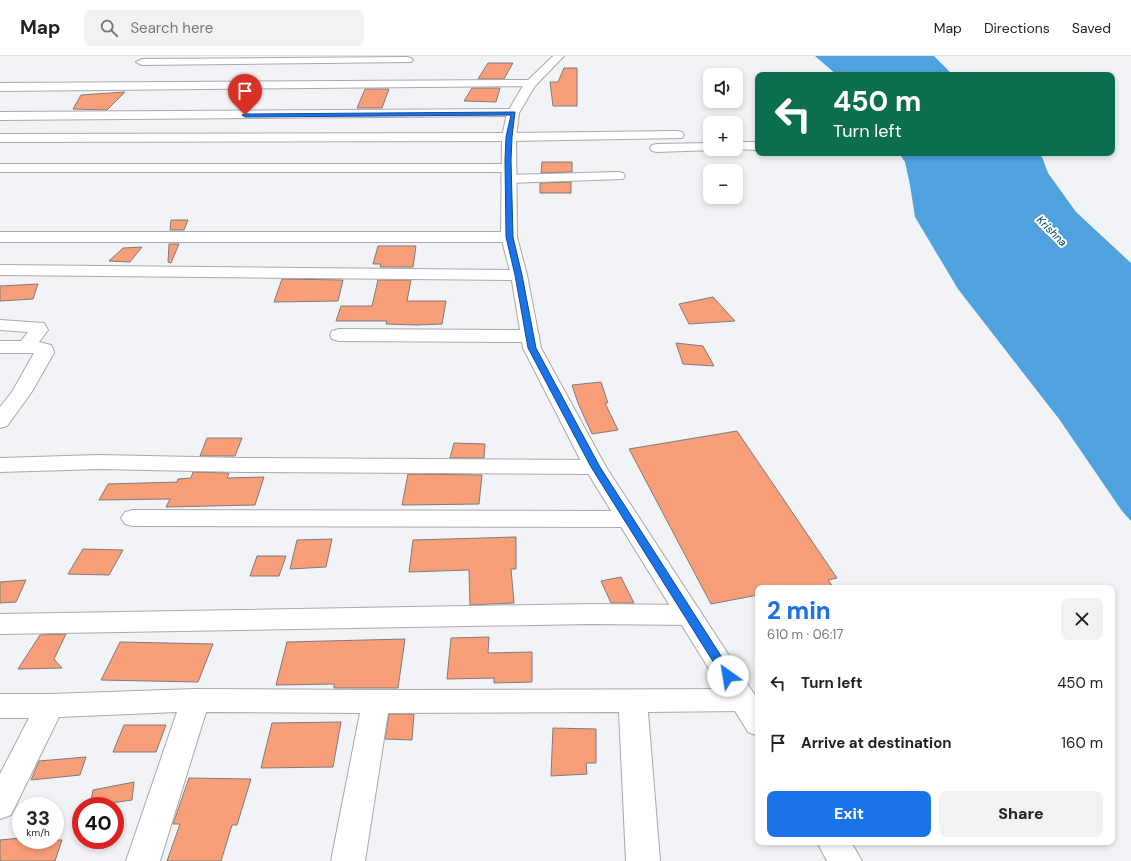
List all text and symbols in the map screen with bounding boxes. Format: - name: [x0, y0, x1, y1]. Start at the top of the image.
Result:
- search box: [84, 10, 364, 46]
- text: Map: [20, 15, 60, 40]
- icon: search: [98, 17, 120, 39]
- text: Search here: [130, 18, 213, 38]
- text: Map: [934, 19, 962, 37]
- text: Directions: [984, 19, 1050, 37]
- text: Saved: [1072, 19, 1111, 37]
- map controls: [703, 68, 743, 204]
- button: sound: [703, 68, 743, 108]
- pin: [228, 74, 262, 115]
- icon: arrive: [234, 80, 256, 102]
- text: 450 m: [833, 83, 921, 120]
- icon: left: [767, 88, 819, 140]
- button: +: [703, 116, 743, 156]
- text: Turn left: [833, 119, 902, 143]
- button: −: [703, 164, 743, 204]
- water label: Krishna: [1034, 213, 1070, 249]
- text: 2 min: [767, 595, 831, 626]
- button: close: [1061, 598, 1103, 640]
- text: 610 m · 06:17: [767, 626, 843, 643]
- position arrow: [707, 655, 749, 697]
- icon: left: [767, 672, 789, 694]
- text: Turn left: [801, 673, 862, 693]
- text: 450 m: [1057, 673, 1103, 693]
- icon: arrive: [767, 732, 789, 754]
- text: Arrive at destination: [801, 733, 952, 753]
- text: 160 m: [1061, 733, 1103, 753]
- button: Exit: [767, 791, 931, 837]
- button: Share: [939, 791, 1103, 837]
- speed limit sign: 40: [72, 797, 124, 849]
- text: 33: [26, 805, 50, 831]
- text: km/h: [26, 826, 50, 839]

